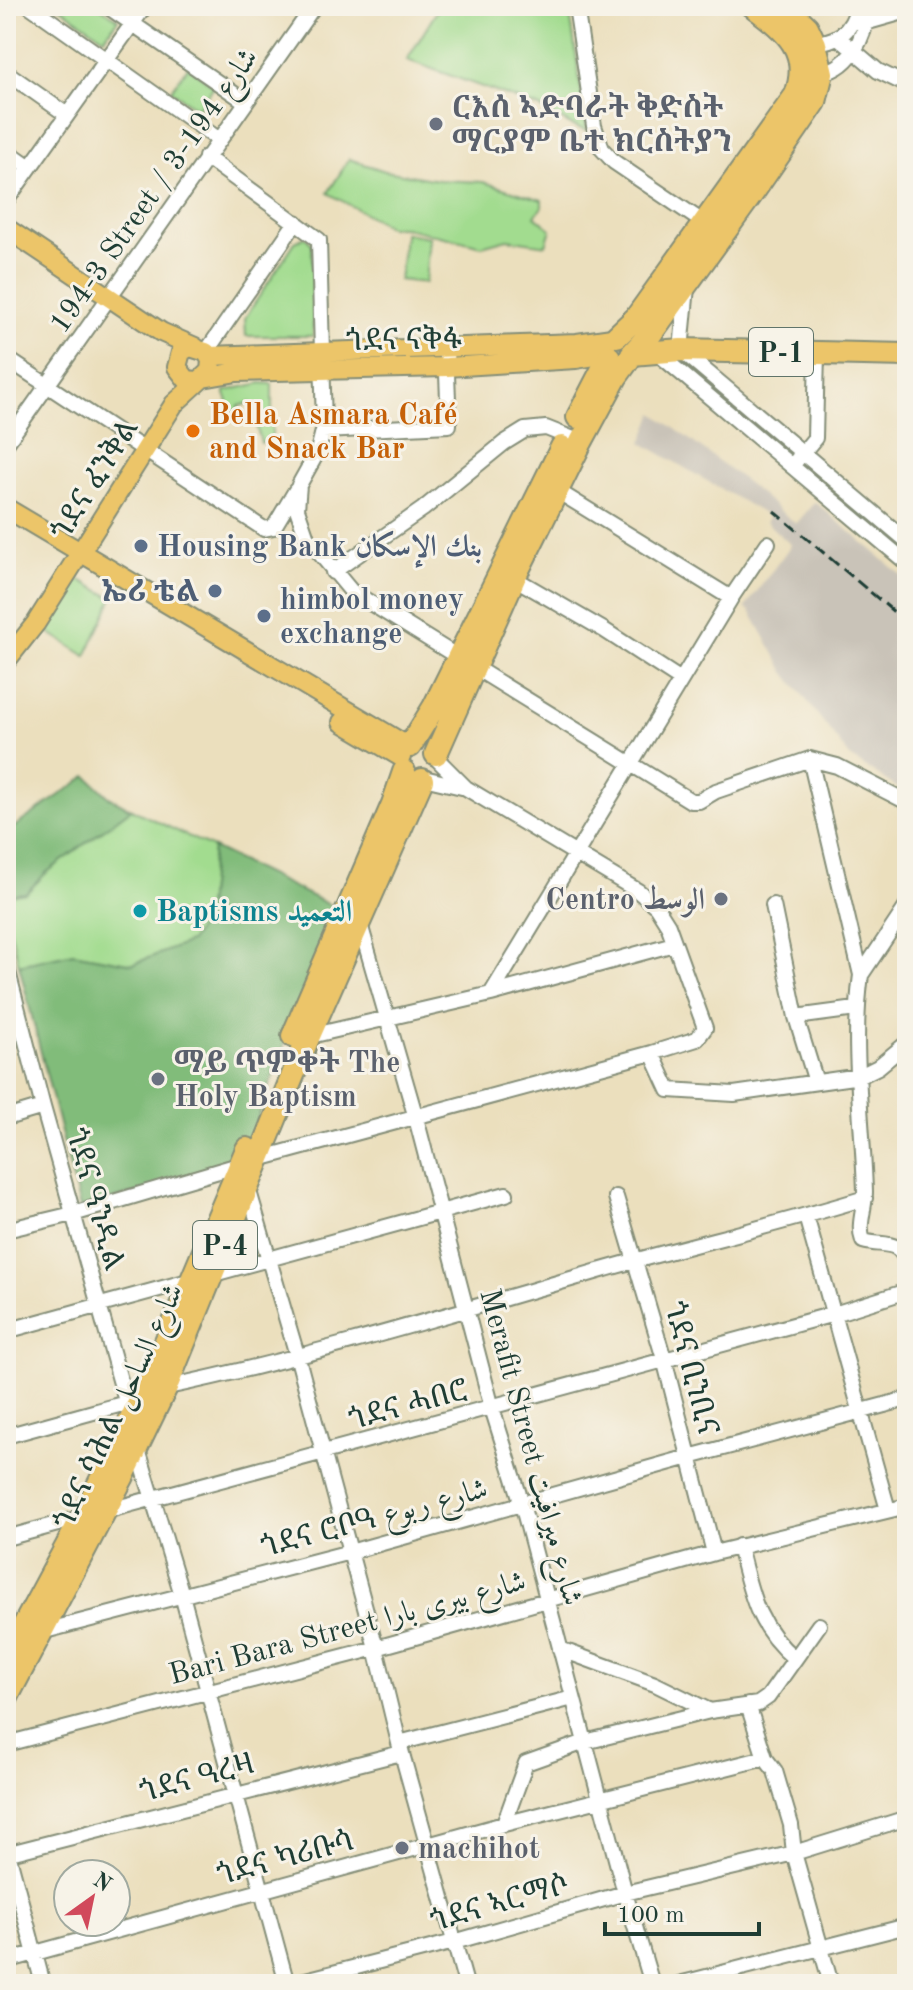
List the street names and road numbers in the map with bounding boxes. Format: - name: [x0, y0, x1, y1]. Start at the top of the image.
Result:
- street label: 194-3 Street / شارع 194-3: [45, 43, 271, 344]
- street label: ጎደና ናቅፋ: [346, 323, 463, 357]
- road number: P-1: [749, 328, 813, 376]
- street label: ጎደና ፈንቅል: [45, 413, 145, 546]
- street label: ጎደና ዓንዲል: [59, 1125, 129, 1274]
- road number: P-4: [193, 1221, 257, 1269]
- street label: ጎደና ሳሕል شارع الساحل: [48, 1279, 197, 1538]
- street label: Merafit Street شارع ميرافيت: [466, 1286, 587, 1611]
- street label: ጎደና ቢንቢና: [658, 1299, 722, 1438]
- street label: ጎደና ሓበሮ: [346, 1376, 471, 1436]
- street label: ጎደና ሮቦዓ شارع ربوع: [258, 1474, 493, 1571]
- street label: Bari Bara Street شارع بيرى بارا: [166, 1567, 531, 1699]
- street label: ጎደና ዓረዛ: [137, 1749, 258, 1809]
- street label: ጎደና ካሪቡሳ: [214, 1825, 357, 1892]
- street label: ጎደና ኣርማሶ: [427, 1870, 572, 1938]

